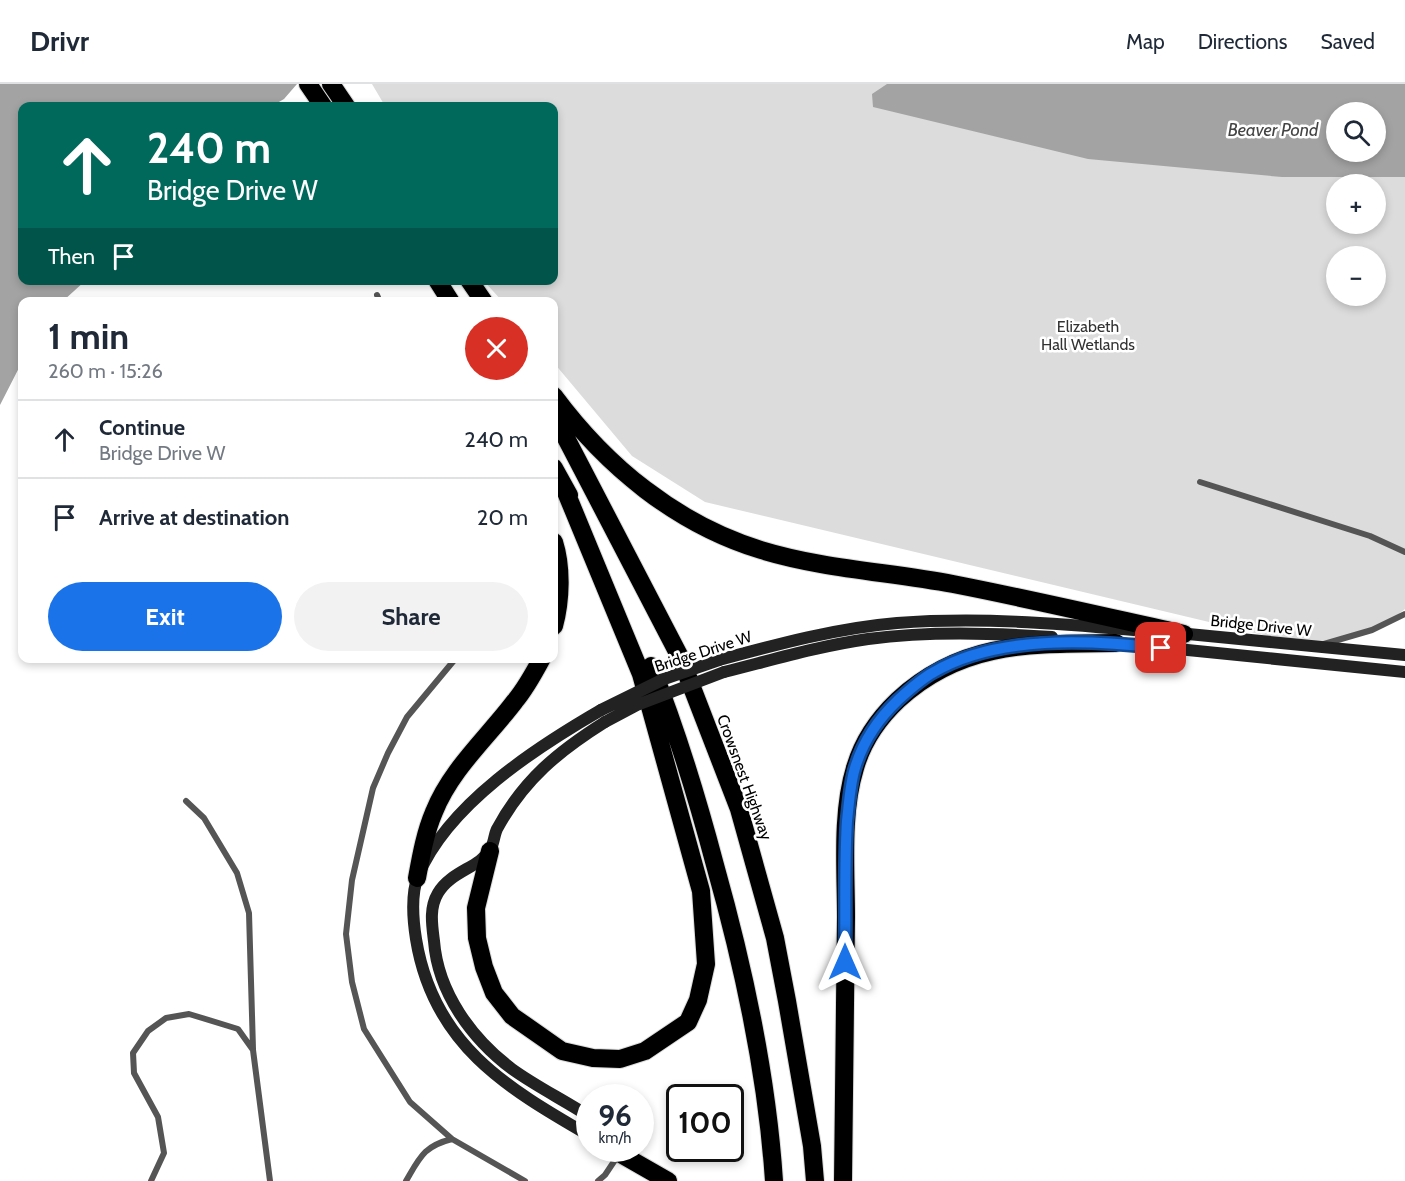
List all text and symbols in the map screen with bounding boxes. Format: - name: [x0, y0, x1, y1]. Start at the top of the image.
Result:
- text: Drivr: [30, 24, 89, 58]
- text: Map: [1126, 29, 1165, 54]
- text: Directions: [1198, 29, 1287, 54]
- text: Saved: [1320, 29, 1375, 54]
- map controls: [1326, 102, 1386, 306]
- button: search: [1326, 102, 1386, 162]
- water label: Beaver Pond: [1228, 119, 1319, 141]
- text: 240 m: [147, 122, 271, 174]
- icon: ahead: [48, 126, 126, 204]
- text: Bridge Drive W: [147, 174, 318, 207]
- button: +: [1326, 174, 1386, 234]
- icon: arrive: [107, 240, 140, 273]
- text: Then: [48, 243, 95, 270]
- button: −: [1326, 246, 1386, 306]
- text: 1 min: [48, 314, 129, 358]
- button: close: [465, 317, 528, 380]
- park label: Elizabeth Hall Wetlands: [1041, 317, 1135, 354]
- text: 260 m · 15:26: [48, 359, 163, 383]
- text: Continue: [99, 414, 185, 441]
- icon: ahead: [48, 423, 81, 456]
- text: 240 m: [464, 426, 528, 453]
- text: Bridge Drive W: [99, 441, 225, 465]
- icon: arrive: [48, 501, 81, 534]
- text: Arrive at destination: [99, 504, 289, 531]
- text: 20 m: [477, 504, 528, 531]
- button: Exit: [48, 582, 282, 651]
- button: Share: [294, 582, 528, 651]
- street label: Bridge Drive W: [1210, 611, 1313, 640]
- pin: [1135, 622, 1186, 673]
- street label: Bridge Drive W: [652, 627, 755, 676]
- icon: arrive: [1144, 631, 1177, 664]
- street label: Crowsnest Highway: [713, 712, 776, 843]
- position arrow: [813, 930, 877, 994]
- speed limit sign: 100: [666, 1084, 744, 1162]
- text: 96: [598, 1097, 632, 1134]
- text: km/h: [599, 1129, 631, 1147]

